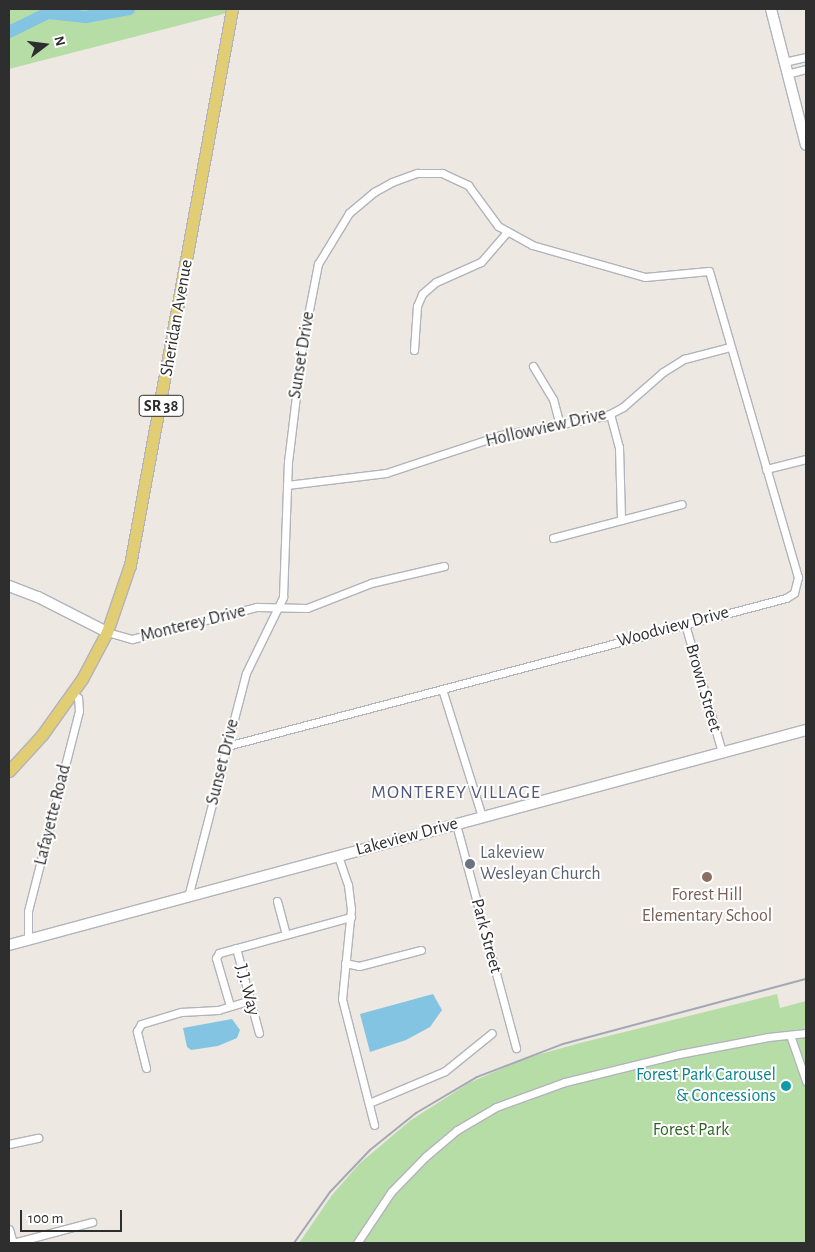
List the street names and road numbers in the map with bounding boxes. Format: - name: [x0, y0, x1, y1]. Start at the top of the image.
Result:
- street label: Sheridan Avenue: [156, 258, 198, 378]
- street label: Sunset Drive: [284, 310, 320, 400]
- road number: SR 38: [138, 392, 184, 420]
- street label: Hollowview Drive: [484, 404, 608, 452]
- street label: Monterey Drive: [138, 600, 248, 648]
- street label: Woodview Drive: [615, 602, 731, 652]
- street label: Brown Street: [680, 641, 726, 735]
- street label: Sunset Drive: [202, 717, 244, 807]
- street label: Lafayette Road: [30, 762, 76, 868]
- street label: Lakeview Drive: [354, 813, 460, 861]
- street label: Park Street: [466, 896, 506, 976]
- street label: J.J. Way: [230, 962, 264, 1018]

